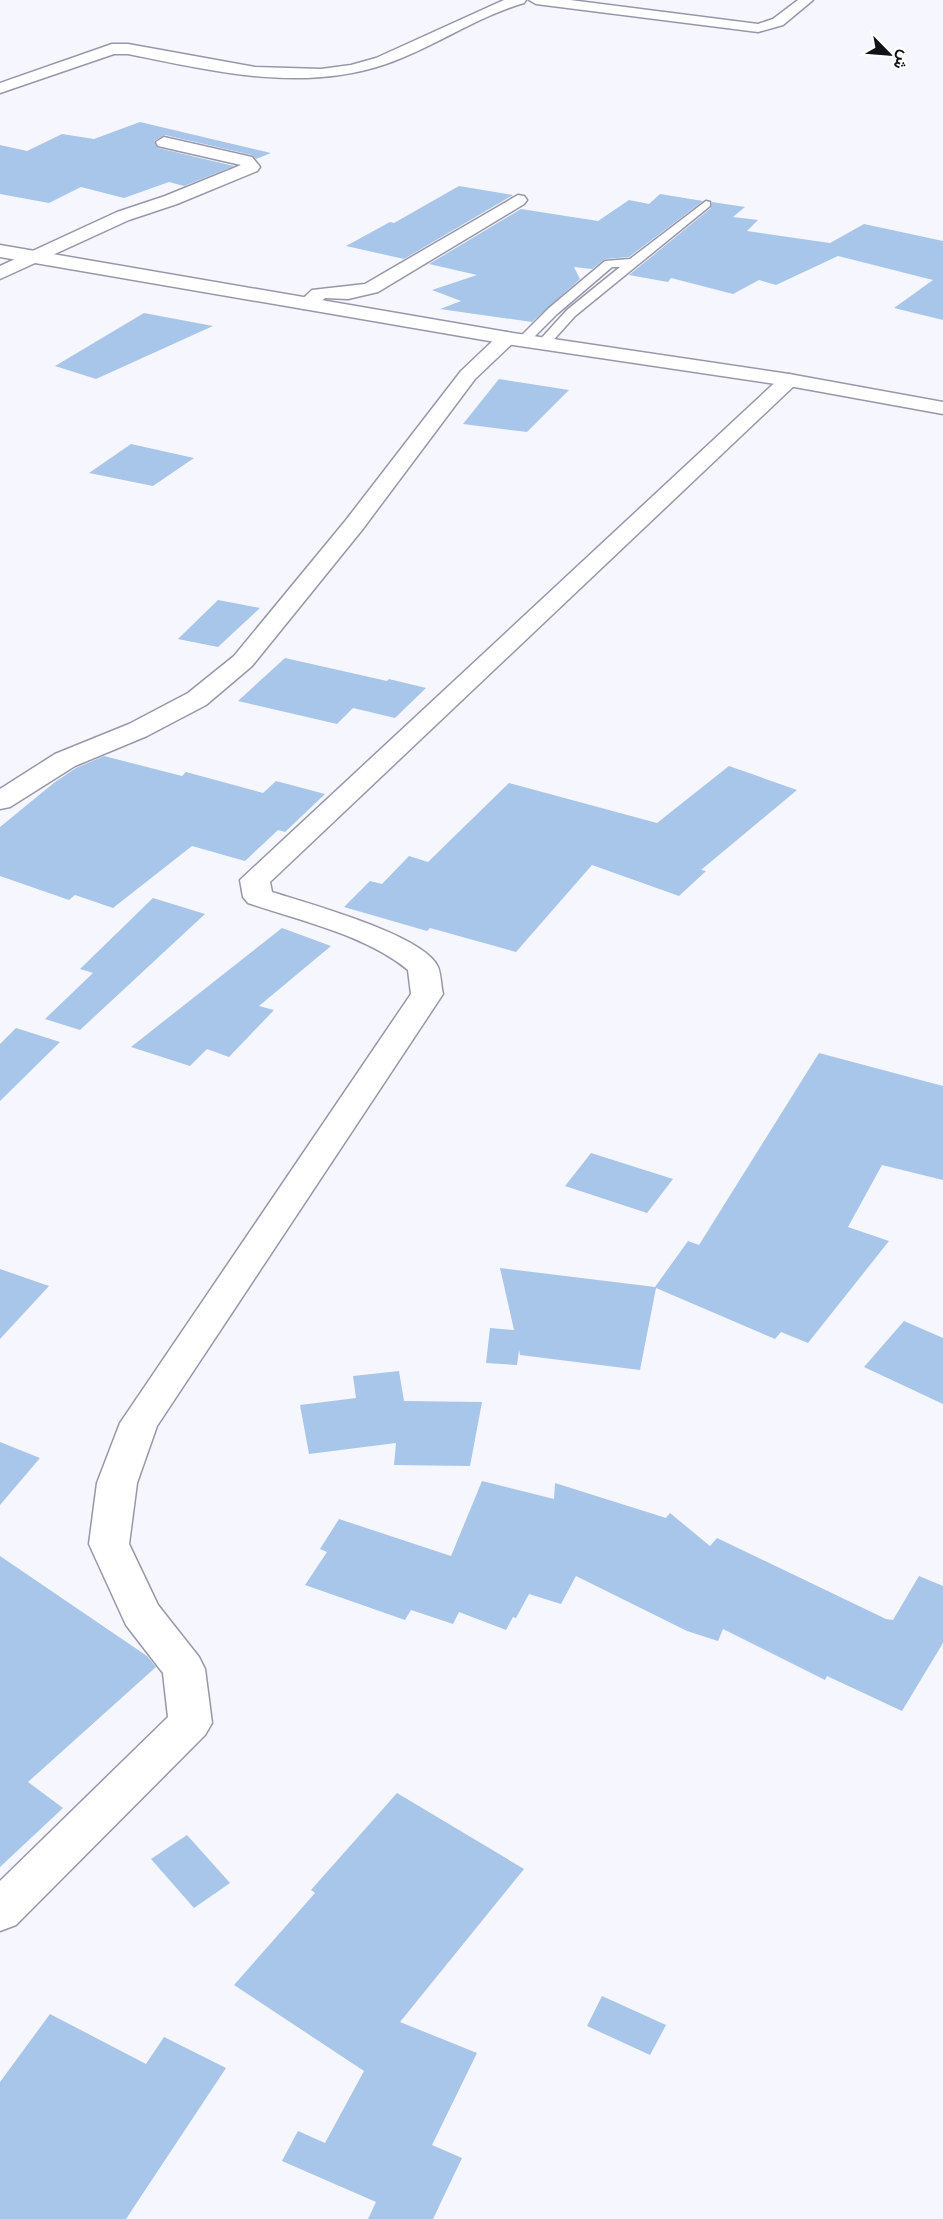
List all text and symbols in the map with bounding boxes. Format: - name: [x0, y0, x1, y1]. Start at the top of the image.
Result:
- north arrow: [859, 24, 919, 84]
- text: ش: [889, 47, 916, 73]

